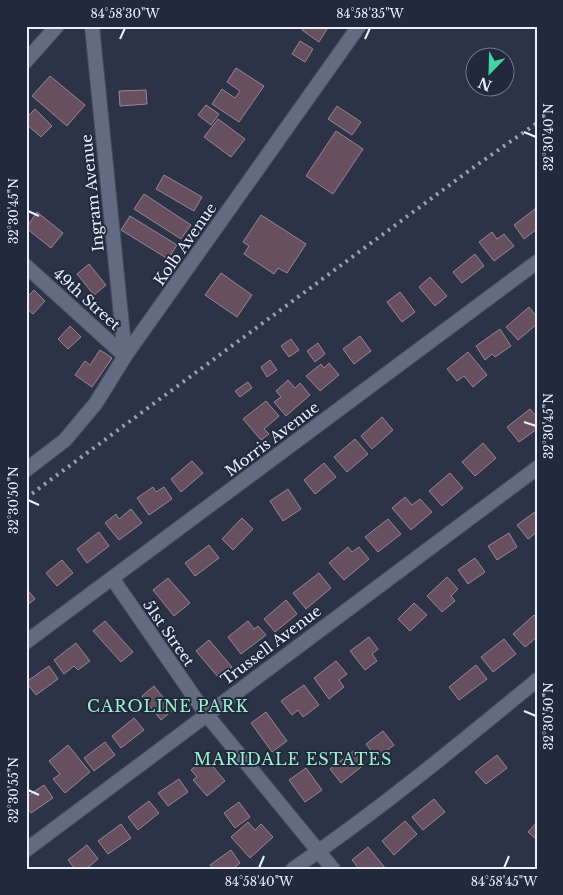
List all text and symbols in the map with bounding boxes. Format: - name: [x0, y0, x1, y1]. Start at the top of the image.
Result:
- text: 84°58'30"W: [90, 6, 160, 21]
- text: 84°58'35"W: [336, 6, 405, 21]
- north arrow: [466, 48, 516, 98]
- text: N: [475, 73, 494, 95]
- text: 32°30'40"N: [541, 103, 556, 171]
- street label: Ingram Avenue: [76, 133, 108, 253]
- text: 32°30'45"N: [6, 178, 21, 244]
- street label: Kolb Avenue: [150, 199, 220, 289]
- street label: 49th Street: [49, 264, 125, 334]
- text: 32°30'45"N: [541, 393, 556, 459]
- street label: Morris Avenue: [221, 397, 323, 481]
- text: 32°30'50"N: [6, 466, 21, 534]
- street label: 51st Street: [139, 596, 199, 670]
- street label: Trussell Avenue: [217, 601, 325, 689]
- text: 32°30'50"N: [541, 682, 556, 750]
- district label: CAROLINE PARK: [87, 696, 249, 716]
- district label: MARIDALE ESTATES: [194, 749, 392, 769]
- text: 32°30'55"N: [6, 757, 21, 823]
- text: 84°58'40"W: [225, 874, 294, 889]
- text: 84°58'45"W: [471, 874, 538, 889]

